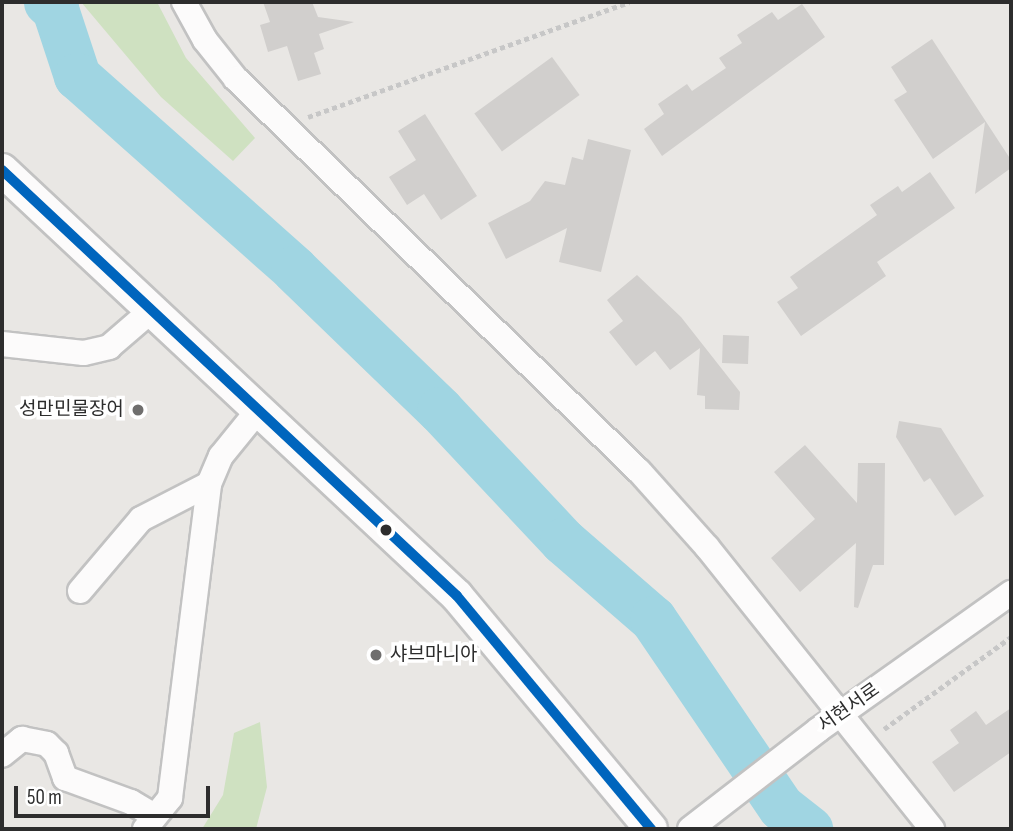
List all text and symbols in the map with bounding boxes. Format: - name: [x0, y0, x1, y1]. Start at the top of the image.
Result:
- place label: 성만민물장어: [19, 399, 124, 421]
- marker: 성만민물장어: [130, 402, 146, 418]
- unlabelled marker: [379, 523, 393, 537]
- place label: 샤브마니아: [390, 644, 477, 666]
- marker: 샤브마니아: [368, 647, 384, 663]
- street label: 서현서로: [814, 679, 884, 737]
- scale bar: [18, 772, 214, 816]
- text: 50 m: [27, 785, 62, 810]

